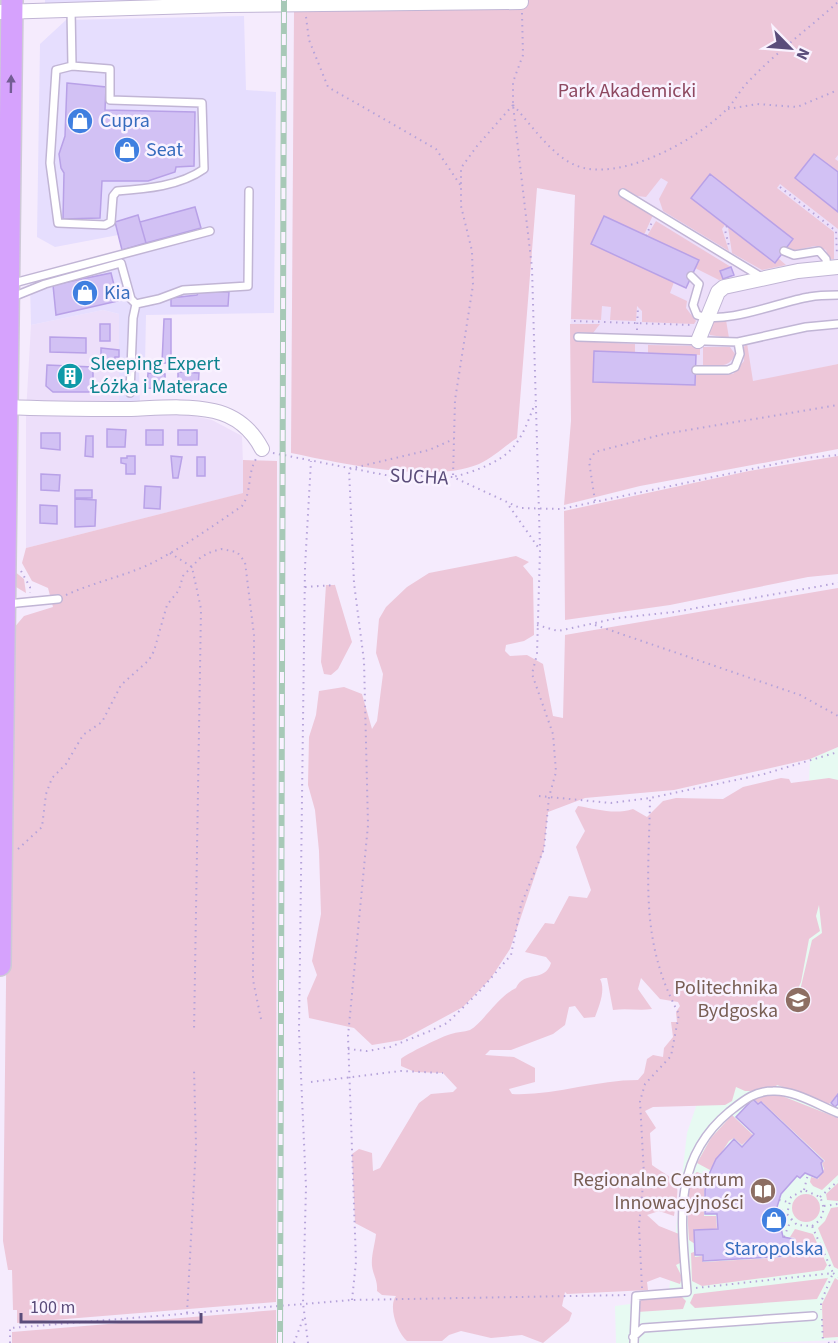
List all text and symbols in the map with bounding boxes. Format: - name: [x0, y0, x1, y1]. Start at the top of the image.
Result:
- north arrow: [760, 18, 820, 78]
- text: N: [790, 44, 815, 63]
- one-way arrow: [6, 75, 16, 94]
- park label: Park Akademicki: [558, 77, 696, 105]
- shop icon: Cupra: [65, 106, 95, 136]
- place label: Cupra: [100, 107, 150, 135]
- shop icon: Seat: [112, 135, 142, 165]
- place label: Seat: [146, 136, 183, 164]
- shop icon: Kia: [70, 278, 100, 308]
- place label: Kia: [104, 279, 131, 307]
- place label: Sleeping Expert Łóżka i Materace: [89, 350, 228, 401]
- building icon: Sleeping Expert Łóżka i Materace: [55, 361, 85, 391]
- street label: SUCHA: [389, 461, 449, 493]
- place label: Politechnika Bydgoska: [674, 974, 778, 1025]
- school or university icon: Politechnika Bydgoska: [783, 985, 813, 1015]
- place label: Regionalne Centrum Innowacyjności: [573, 1166, 744, 1217]
- library icon: Regionalne Centrum Innowacyjności: [748, 1176, 778, 1206]
- shop icon: Staropolska: [759, 1205, 789, 1235]
- place label: Staropolska: [724, 1235, 824, 1263]
- scale bar: [21, 1286, 201, 1324]
- text: 100 m: [30, 1295, 75, 1320]

